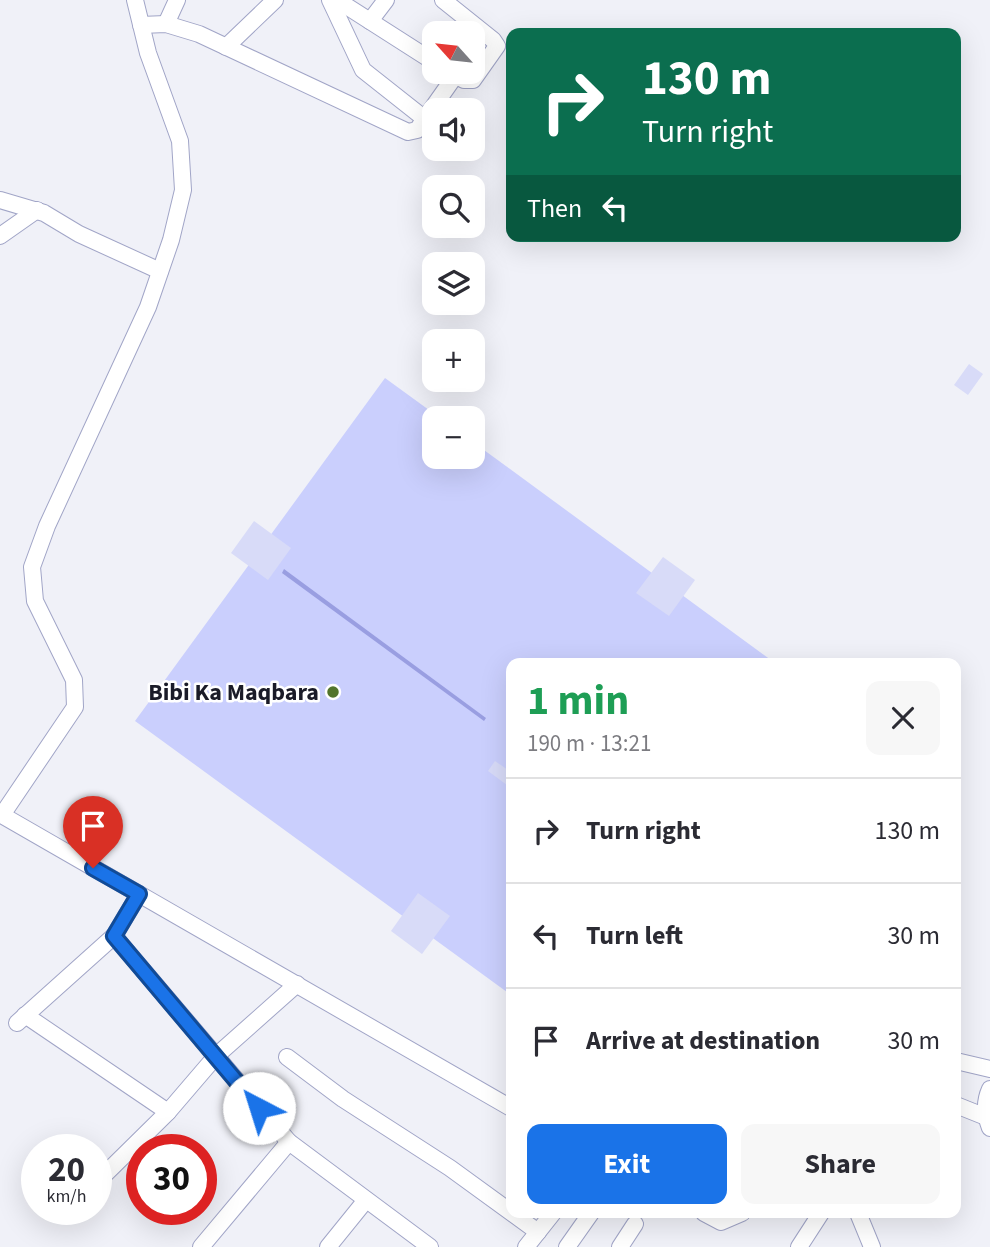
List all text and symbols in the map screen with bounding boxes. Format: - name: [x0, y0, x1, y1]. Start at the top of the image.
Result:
- north arrow: [422, 21, 485, 84]
- map controls: [422, 21, 485, 469]
- text: 130 m: [642, 44, 771, 114]
- icon: right: [527, 56, 618, 147]
- button: sound: [422, 98, 485, 161]
- text: Turn right: [642, 109, 773, 155]
- button: search: [422, 175, 485, 238]
- icon: left: [596, 189, 634, 227]
- text: Then: [527, 190, 582, 227]
- button: layers: [422, 252, 485, 315]
- button: +: [422, 329, 485, 392]
- button: −: [422, 406, 485, 469]
- text: 1 min: [527, 671, 629, 731]
- place label: Bibi Ka Maqbara: [148, 675, 319, 710]
- button: close: [866, 681, 940, 755]
- marker: Bibi Ka Maqbara: [325, 684, 341, 700]
- text: 190 m · 13:21: [527, 727, 651, 760]
- pin: [63, 796, 123, 868]
- icon: arrive: [74, 807, 112, 845]
- icon: right: [527, 812, 565, 850]
- text: Turn right: [586, 812, 701, 849]
- text: 130 m: [874, 812, 940, 849]
- icon: left: [527, 917, 565, 955]
- text: Turn left: [586, 917, 683, 954]
- text: 30 m: [887, 917, 940, 954]
- icon: arrive: [527, 1022, 565, 1060]
- text: Arrive at destination: [586, 1022, 820, 1059]
- text: 30 m: [887, 1022, 940, 1059]
- position arrow: [222, 1071, 296, 1145]
- button: Exit: [527, 1124, 727, 1204]
- button: Share: [741, 1124, 940, 1204]
- speed limit sign: 30: [126, 1134, 217, 1225]
- text: 20: [48, 1145, 85, 1195]
- text: km/h: [47, 1184, 86, 1209]

